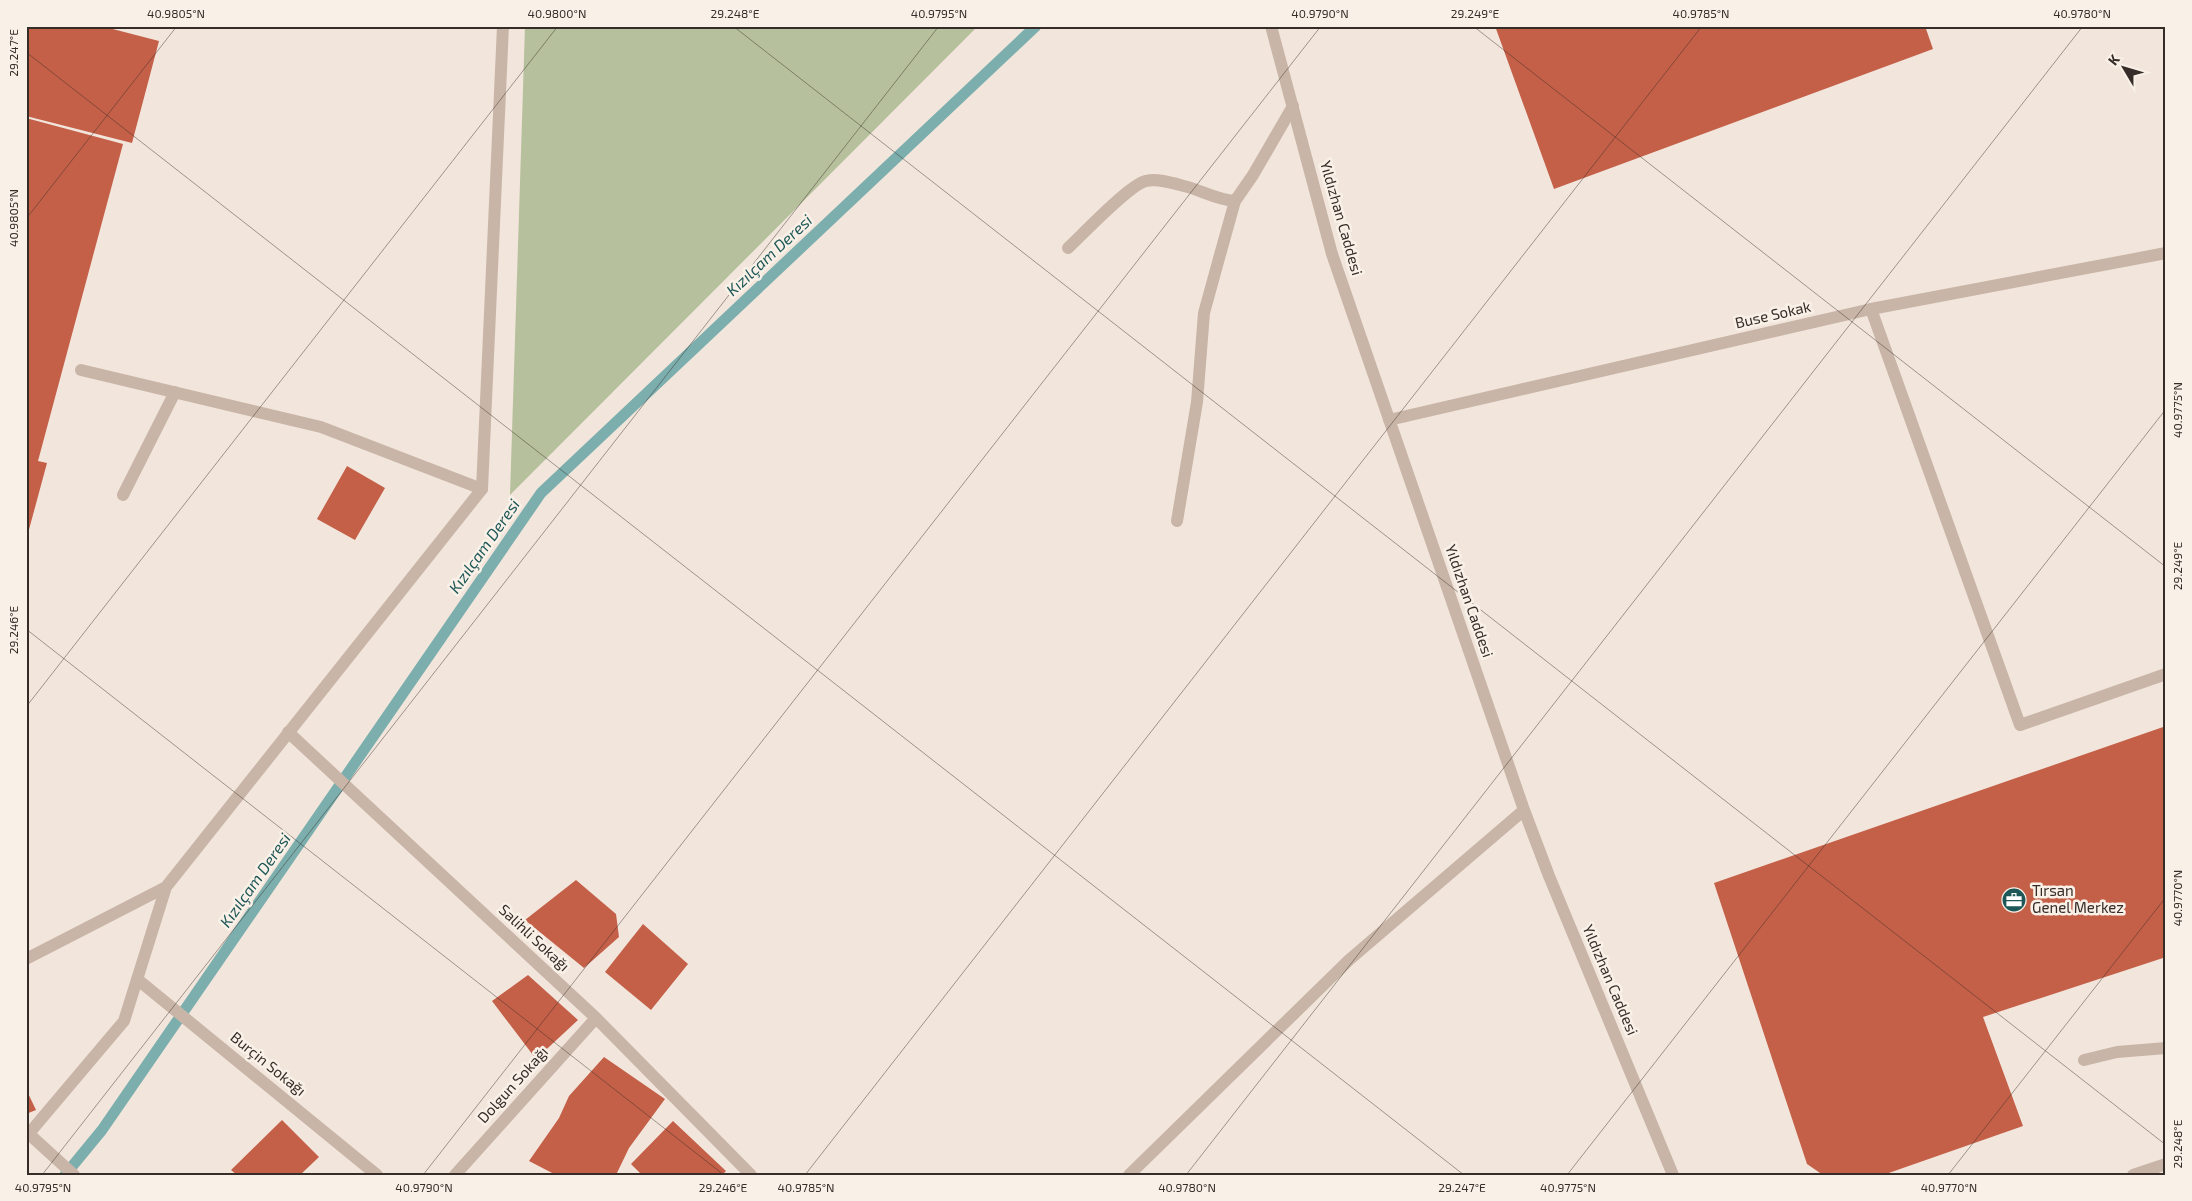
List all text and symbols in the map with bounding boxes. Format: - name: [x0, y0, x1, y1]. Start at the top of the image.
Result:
- text: 40.9805°N: [147, 6, 205, 20]
- text: 40.9800°N: [528, 6, 586, 20]
- text: 29.248°E: [711, 6, 760, 20]
- text: 40.9795°N: [911, 6, 967, 20]
- text: 40.9790°N: [1291, 6, 1349, 20]
- text: 29.249°E: [1451, 6, 1499, 20]
- text: 40.9785°N: [1673, 6, 1729, 20]
- text: 40.9780°N: [2053, 6, 2111, 20]
- text: 29.247°E: [6, 29, 20, 77]
- north arrow: [2100, 42, 2150, 92]
- text: K: [2104, 51, 2123, 68]
- street label: Yıldızhan Caddesi: [1317, 158, 1367, 277]
- text: 40.9805°N: [6, 189, 20, 247]
- water label: Kızılçam Deresi: [722, 210, 816, 300]
- street label: Buse Sokak: [1733, 296, 1813, 331]
- text: 40.9775°N: [2170, 382, 2184, 438]
- water label: Kızılçam Deresi: [444, 495, 524, 597]
- street label: Yıldızhan Caddesi: [1442, 542, 1498, 660]
- text: 29.249°E: [2170, 542, 2184, 590]
- text: 29.246°E: [6, 606, 20, 654]
- water label: Kızılçam Deresi: [215, 829, 295, 931]
- text: 40.9770°N: [2170, 870, 2184, 926]
- place label: Tırsan Genel Merkez: [2032, 881, 2124, 916]
- office icon: Tırsan Genel Merkez: [2001, 887, 2027, 913]
- street label: Salihli Sokağı: [496, 900, 574, 975]
- street label: Yıldızhan Caddesi: [1580, 922, 1642, 1038]
- street label: Burçin Sokağı: [227, 1027, 310, 1100]
- street label: Dolgun Sokağı: [473, 1042, 551, 1126]
- text: 29.248°E: [2170, 1119, 2184, 1168]
- text: 40.9795°N: [15, 1180, 71, 1194]
- text: 40.9790°N: [395, 1180, 453, 1194]
- text: 29.246°E: [699, 1180, 747, 1194]
- text: 40.9785°N: [778, 1180, 834, 1194]
- text: 40.9780°N: [1158, 1180, 1216, 1194]
- text: 29.247°E: [1438, 1180, 1486, 1194]
- text: 40.9775°N: [1540, 1180, 1596, 1194]
- text: 40.9770°N: [1921, 1180, 1977, 1194]

